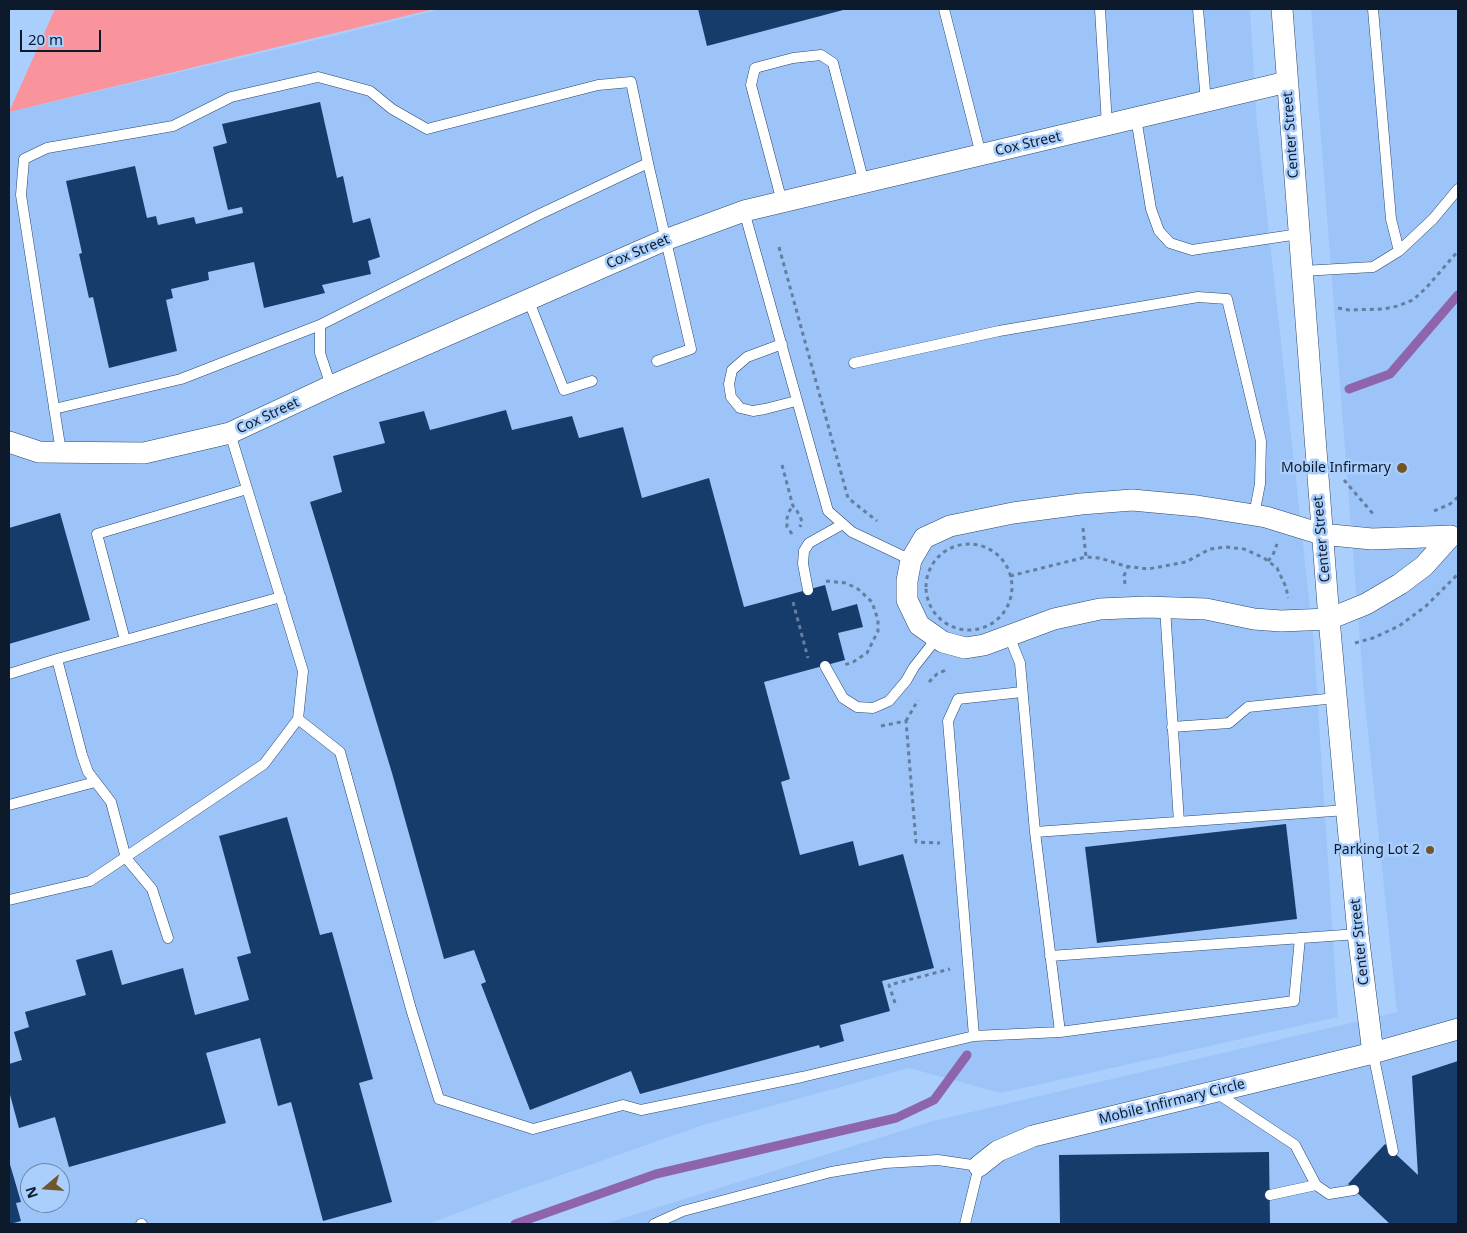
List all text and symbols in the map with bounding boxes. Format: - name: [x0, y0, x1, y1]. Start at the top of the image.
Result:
- scale bar: [22, 20, 104, 52]
- text: 20 m: [28, 29, 63, 49]
- street label: Center Street: [1280, 91, 1302, 179]
- street label: Cox Street: [993, 128, 1063, 160]
- street label: Cox Street: [604, 231, 672, 273]
- street label: Cox Street: [234, 394, 302, 438]
- place label: Mobile Infirmary: [1281, 460, 1391, 476]
- marker: Mobile Infirmary: [1395, 461, 1409, 475]
- street label: Center Street: [1310, 495, 1334, 583]
- place label: Parking Lot 2: [1333, 842, 1420, 858]
- marker: Parking Lot 2: [1424, 844, 1436, 856]
- street label: Center Street: [1347, 898, 1373, 986]
- street label: Mobile Infirmary Circle: [1097, 1076, 1247, 1128]
- north arrow: [20, 1163, 70, 1213]
- text: N: [20, 1184, 42, 1201]

